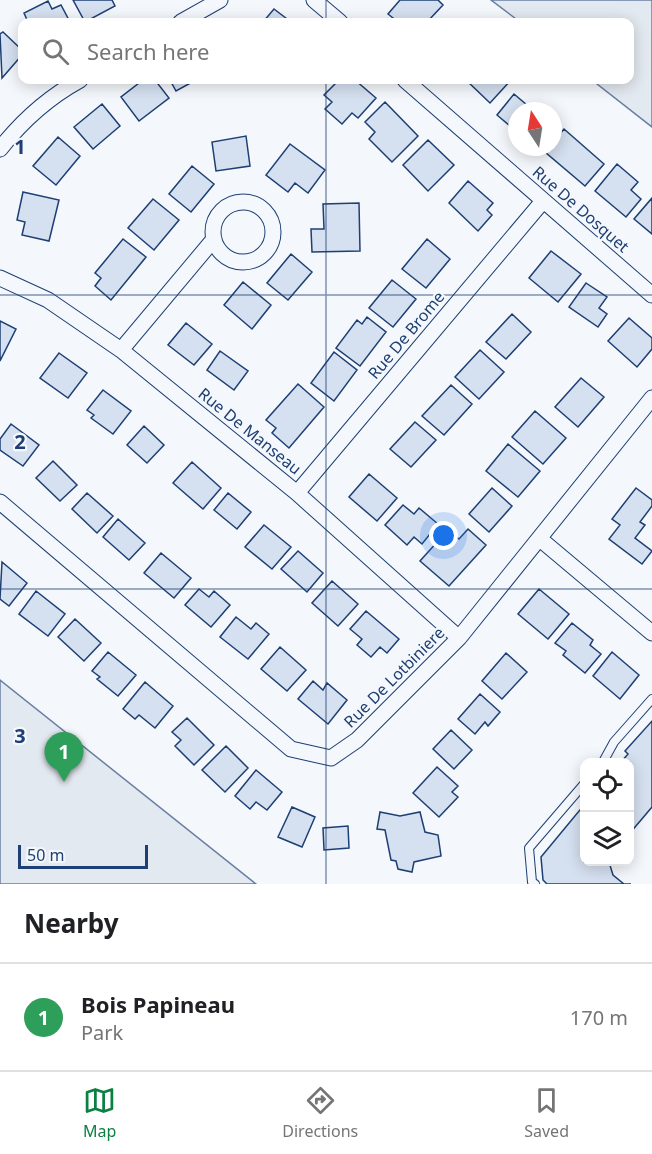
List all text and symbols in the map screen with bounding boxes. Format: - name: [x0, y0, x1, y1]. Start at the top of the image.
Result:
- search box: [18, 18, 634, 84]
- icon: search: [39, 35, 72, 68]
- text: Search here: [87, 36, 209, 66]
- north arrow: [508, 102, 562, 156]
- text: 1: [14, 133, 26, 160]
- street label: Rue De Dosquet: [528, 161, 634, 257]
- street label: Rue De Brome: [363, 286, 449, 384]
- street label: Rue De Manseau: [194, 383, 306, 479]
- text: 2: [14, 428, 26, 455]
- your location: [429, 521, 458, 550]
- street label: Rue De Lotbiniere: [339, 622, 449, 732]
- text: 3: [14, 722, 26, 749]
- pin: 1: [44, 732, 84, 782]
- map controls: [580, 758, 634, 866]
- button: locate: [580, 758, 634, 812]
- button: layers: [580, 812, 634, 866]
- scale bar: [18, 842, 148, 870]
- text: 50 m: [27, 844, 64, 866]
- text: Nearby: [24, 905, 119, 941]
- text: Bois Papineau: [81, 989, 235, 1019]
- text: 1: [38, 1004, 49, 1031]
- text: 170 m: [570, 1004, 628, 1031]
- text: Park: [81, 1019, 123, 1046]
- tab: Map: [83, 1084, 116, 1142]
- tab: Directions: [282, 1084, 358, 1142]
- tab: Saved: [524, 1084, 569, 1142]

